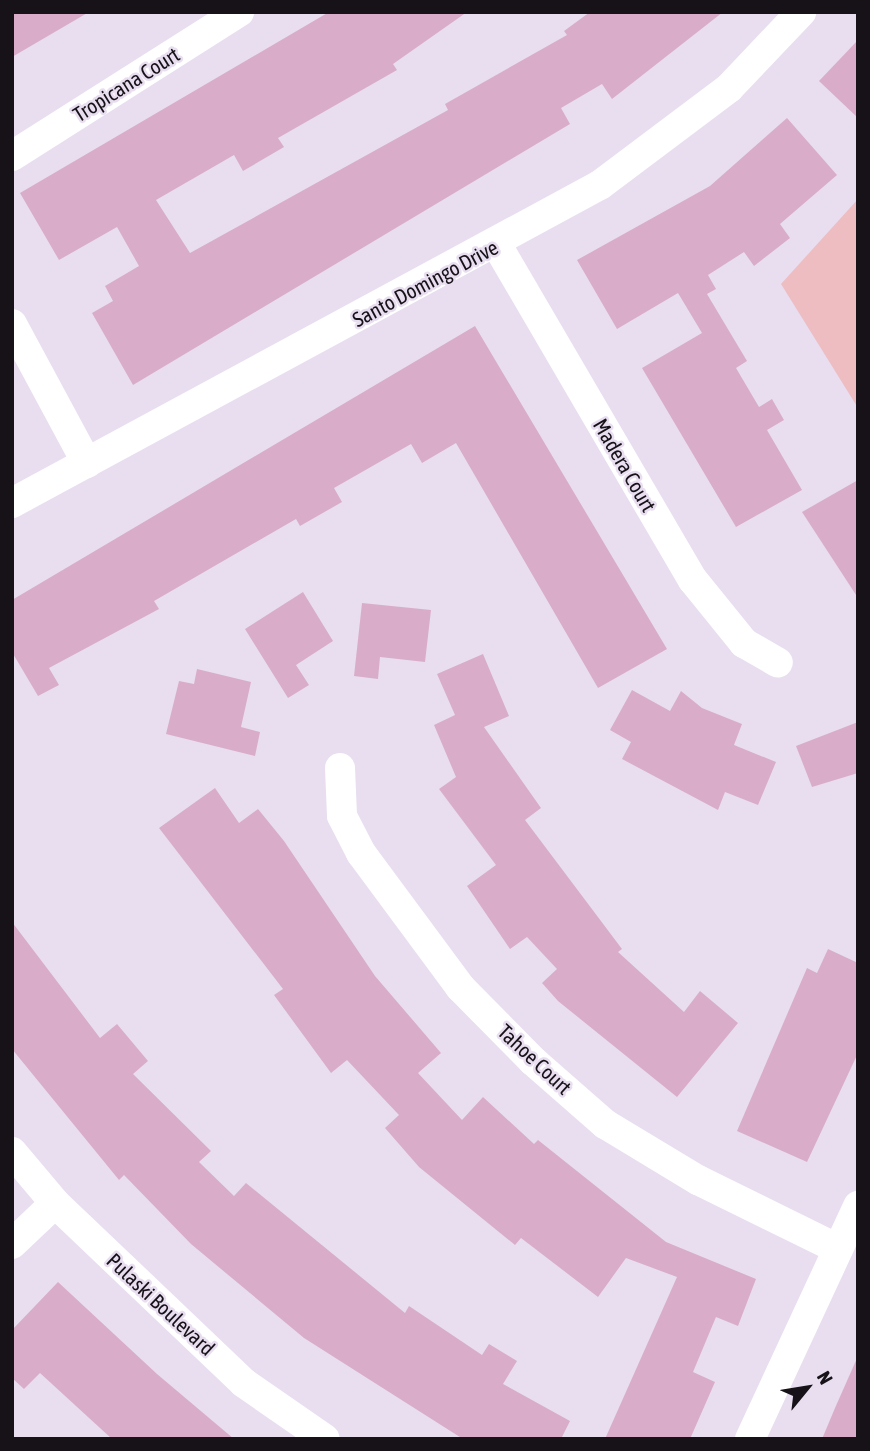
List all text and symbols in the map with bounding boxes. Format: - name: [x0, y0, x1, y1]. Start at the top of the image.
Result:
- street label: Tropicana Court: [68, 41, 184, 127]
- street label: Santo Domingo Drive: [348, 234, 502, 332]
- street label: Madera Court: [588, 414, 662, 516]
- street label: Tahoe Court: [493, 1019, 577, 1099]
- street label: Pulaski Boulevard: [102, 1248, 220, 1360]
- north arrow: [772, 1353, 842, 1423]
- text: N: [813, 1367, 838, 1388]

